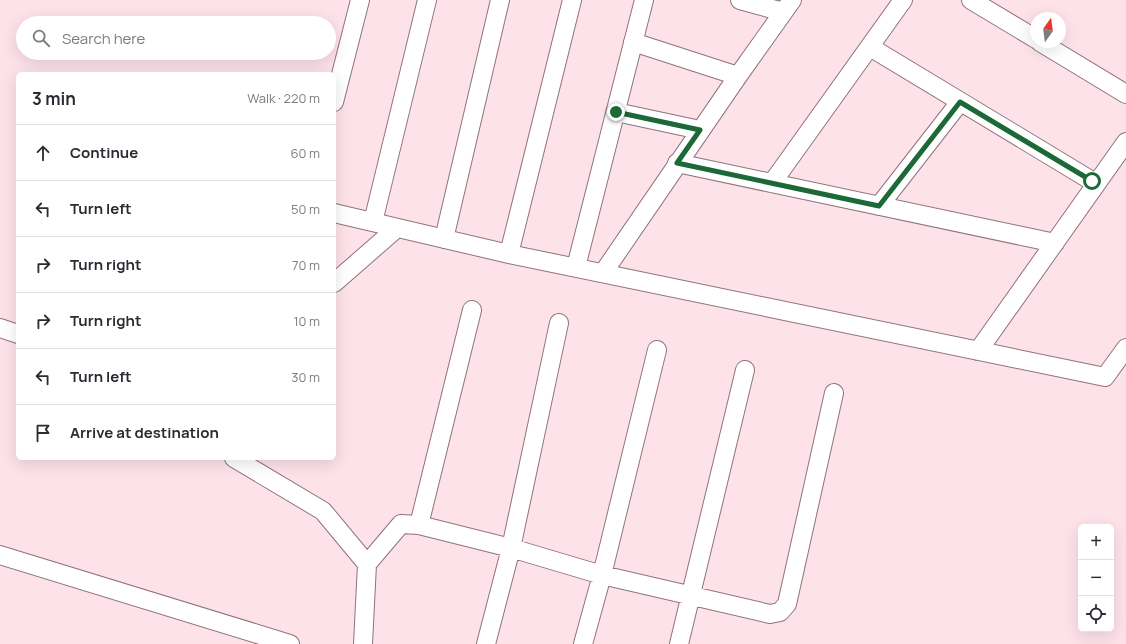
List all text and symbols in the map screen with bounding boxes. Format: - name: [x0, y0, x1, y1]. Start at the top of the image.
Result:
- north arrow: [1030, 12, 1066, 48]
- search box: [16, 16, 336, 60]
- icon: search: [30, 27, 52, 49]
- text: Search here: [62, 28, 145, 49]
- text: 3 min: [32, 87, 76, 110]
- text: Walk · 220 m: [247, 89, 320, 107]
- route end: [607, 103, 625, 121]
- icon: ahead: [32, 142, 54, 164]
- text: Continue: [70, 142, 138, 163]
- text: 60 m: [290, 144, 320, 162]
- route start: [1083, 172, 1101, 190]
- icon: left: [32, 198, 54, 220]
- text: Turn left: [70, 198, 132, 219]
- text: 50 m: [291, 200, 320, 218]
- icon: right: [32, 254, 54, 276]
- text: Turn right: [70, 254, 141, 275]
- text: 70 m: [292, 256, 320, 274]
- icon: right: [32, 310, 54, 332]
- text: Turn right: [70, 310, 141, 331]
- text: 10 m: [293, 312, 320, 330]
- icon: left: [32, 366, 54, 388]
- text: Turn left: [70, 366, 132, 387]
- text: 30 m: [291, 368, 320, 386]
- icon: arrive: [32, 422, 54, 444]
- text: Arrive at destination: [70, 422, 219, 443]
- map controls: [1078, 524, 1114, 632]
- button: +: [1078, 524, 1114, 560]
- button: −: [1078, 560, 1114, 596]
- button: locate: [1078, 596, 1114, 632]

